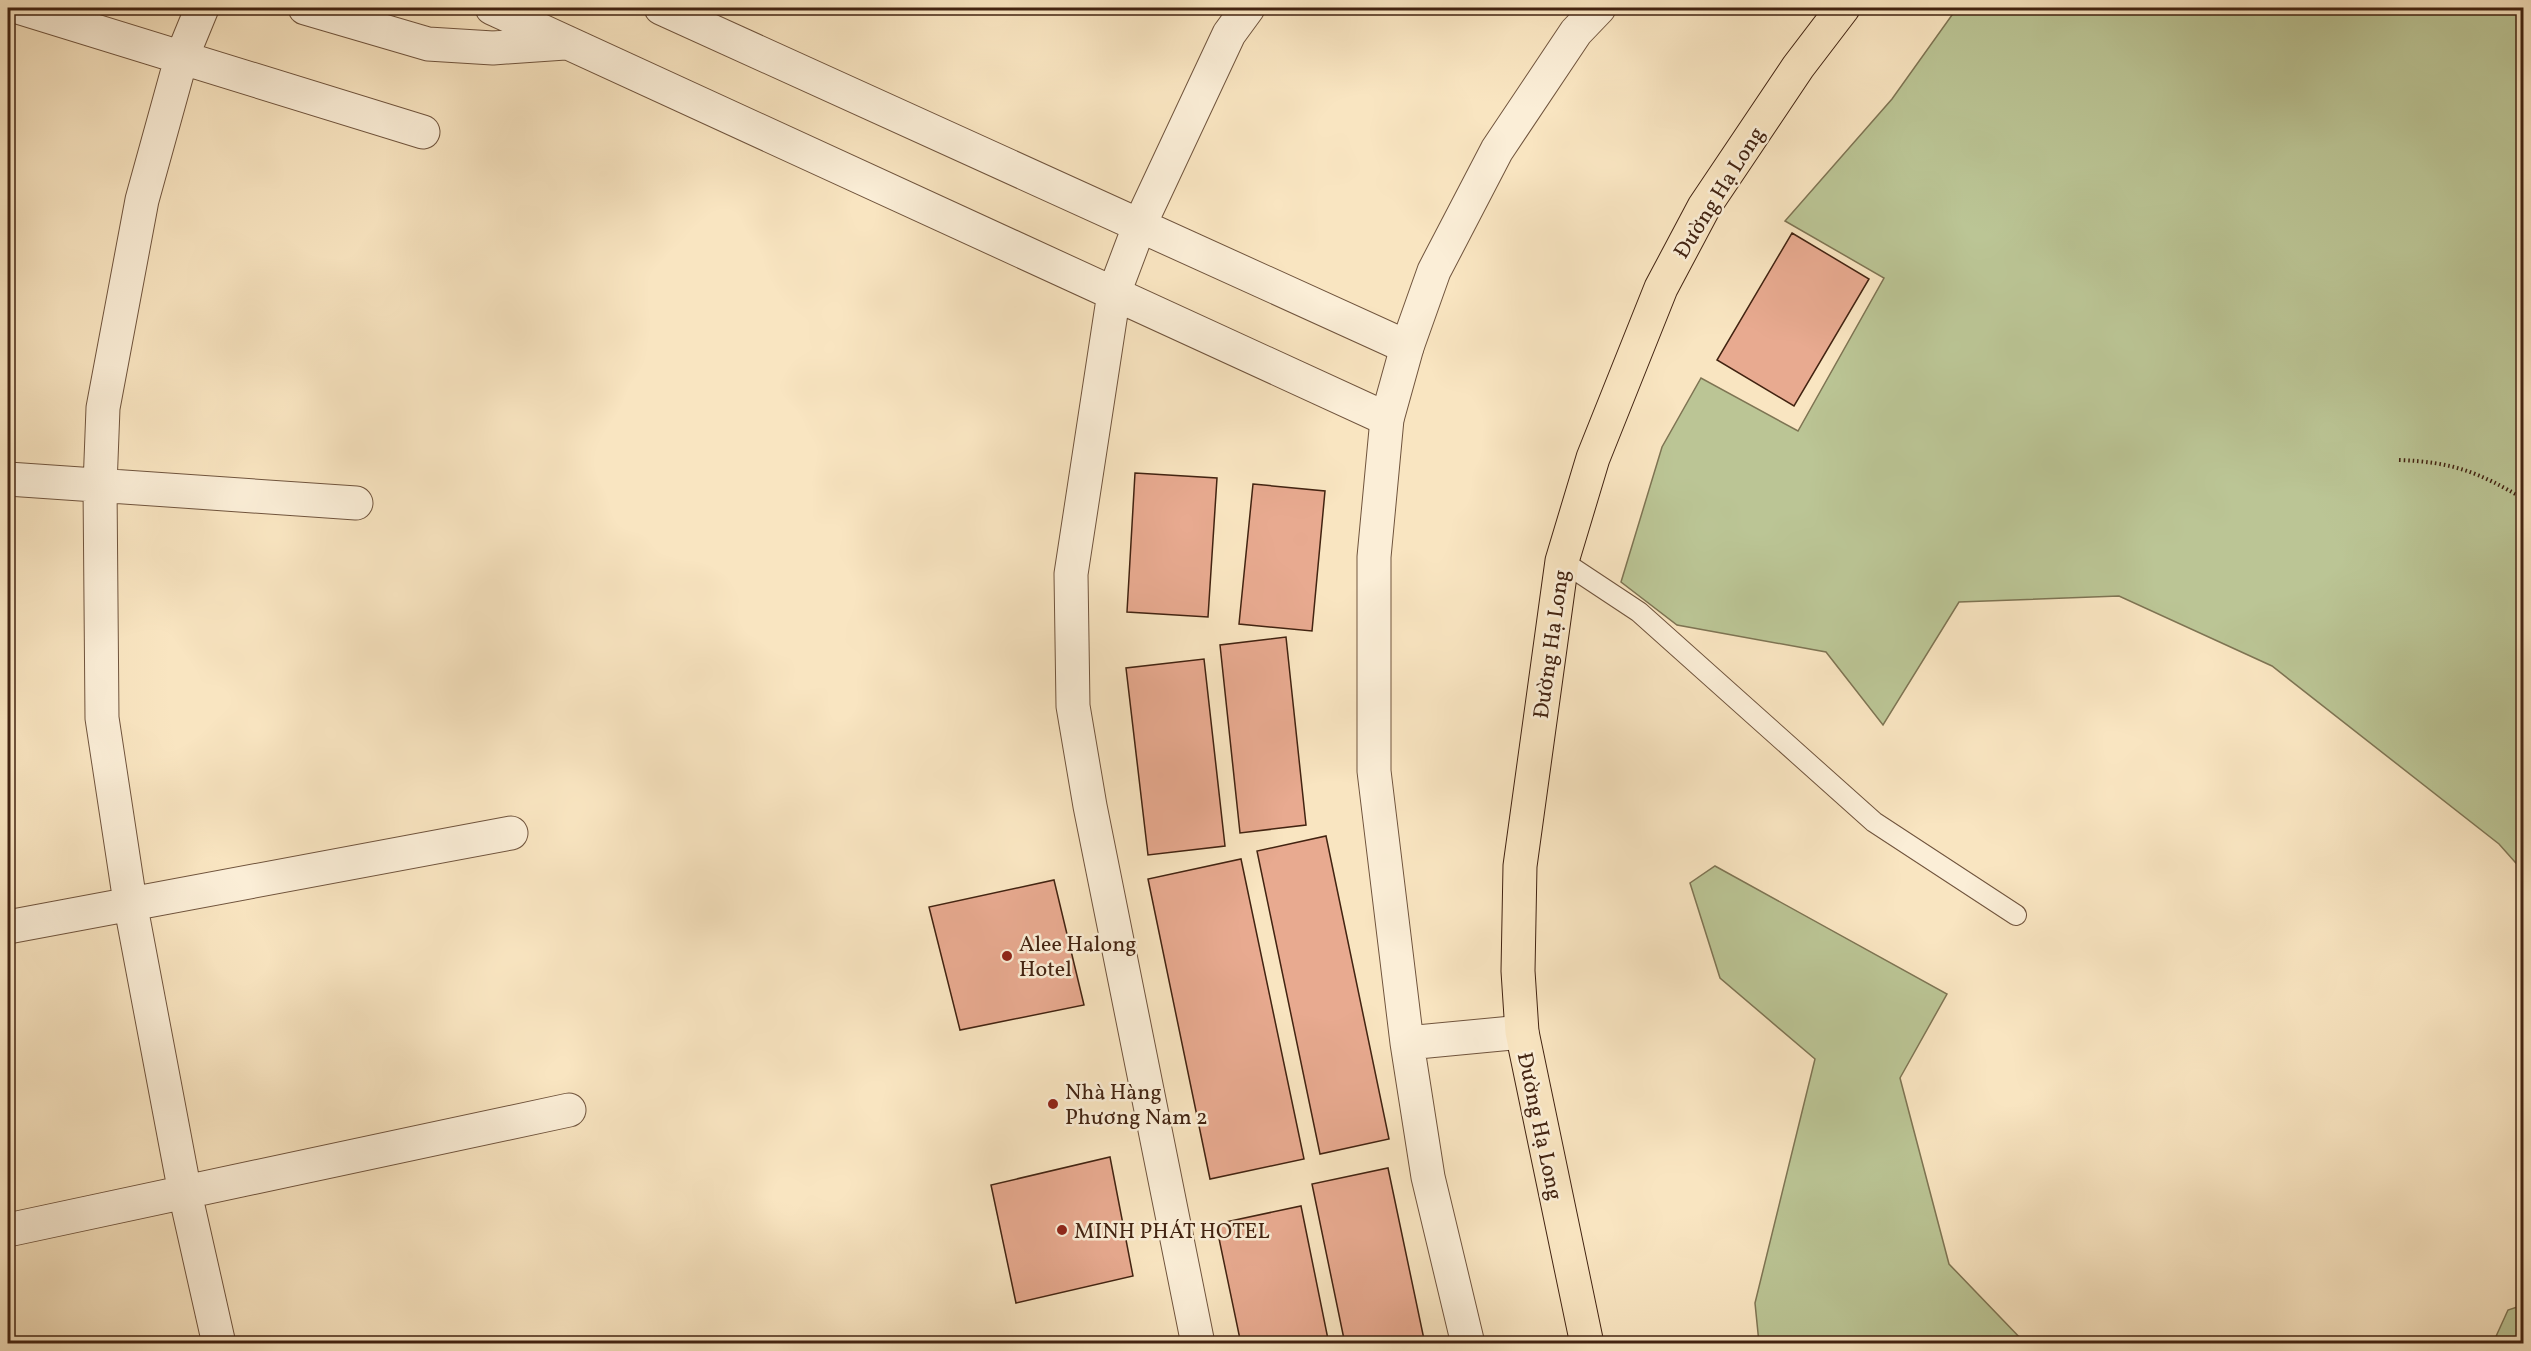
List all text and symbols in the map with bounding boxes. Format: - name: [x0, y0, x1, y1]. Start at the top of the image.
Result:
- street label: Đường Hạ Long: [1667, 121, 1773, 265]
- street label: Đường Hạ Long: [1527, 568, 1578, 721]
- place label: Alee Halong Hotel: [1019, 930, 1137, 986]
- marker: Alee Halong Hotel: [1000, 949, 1014, 963]
- street label: Đường Hạ Long: [1508, 1050, 1569, 1203]
- place label: Nhà Hàng Phương Nam 2: [1065, 1078, 1208, 1134]
- marker: Nhà Hàng Phương Nam 2: [1046, 1097, 1060, 1111]
- place label: MINH PHÁT HOTEL: [1074, 1217, 1270, 1248]
- marker: MINH PHÁT HOTEL: [1055, 1223, 1069, 1237]

